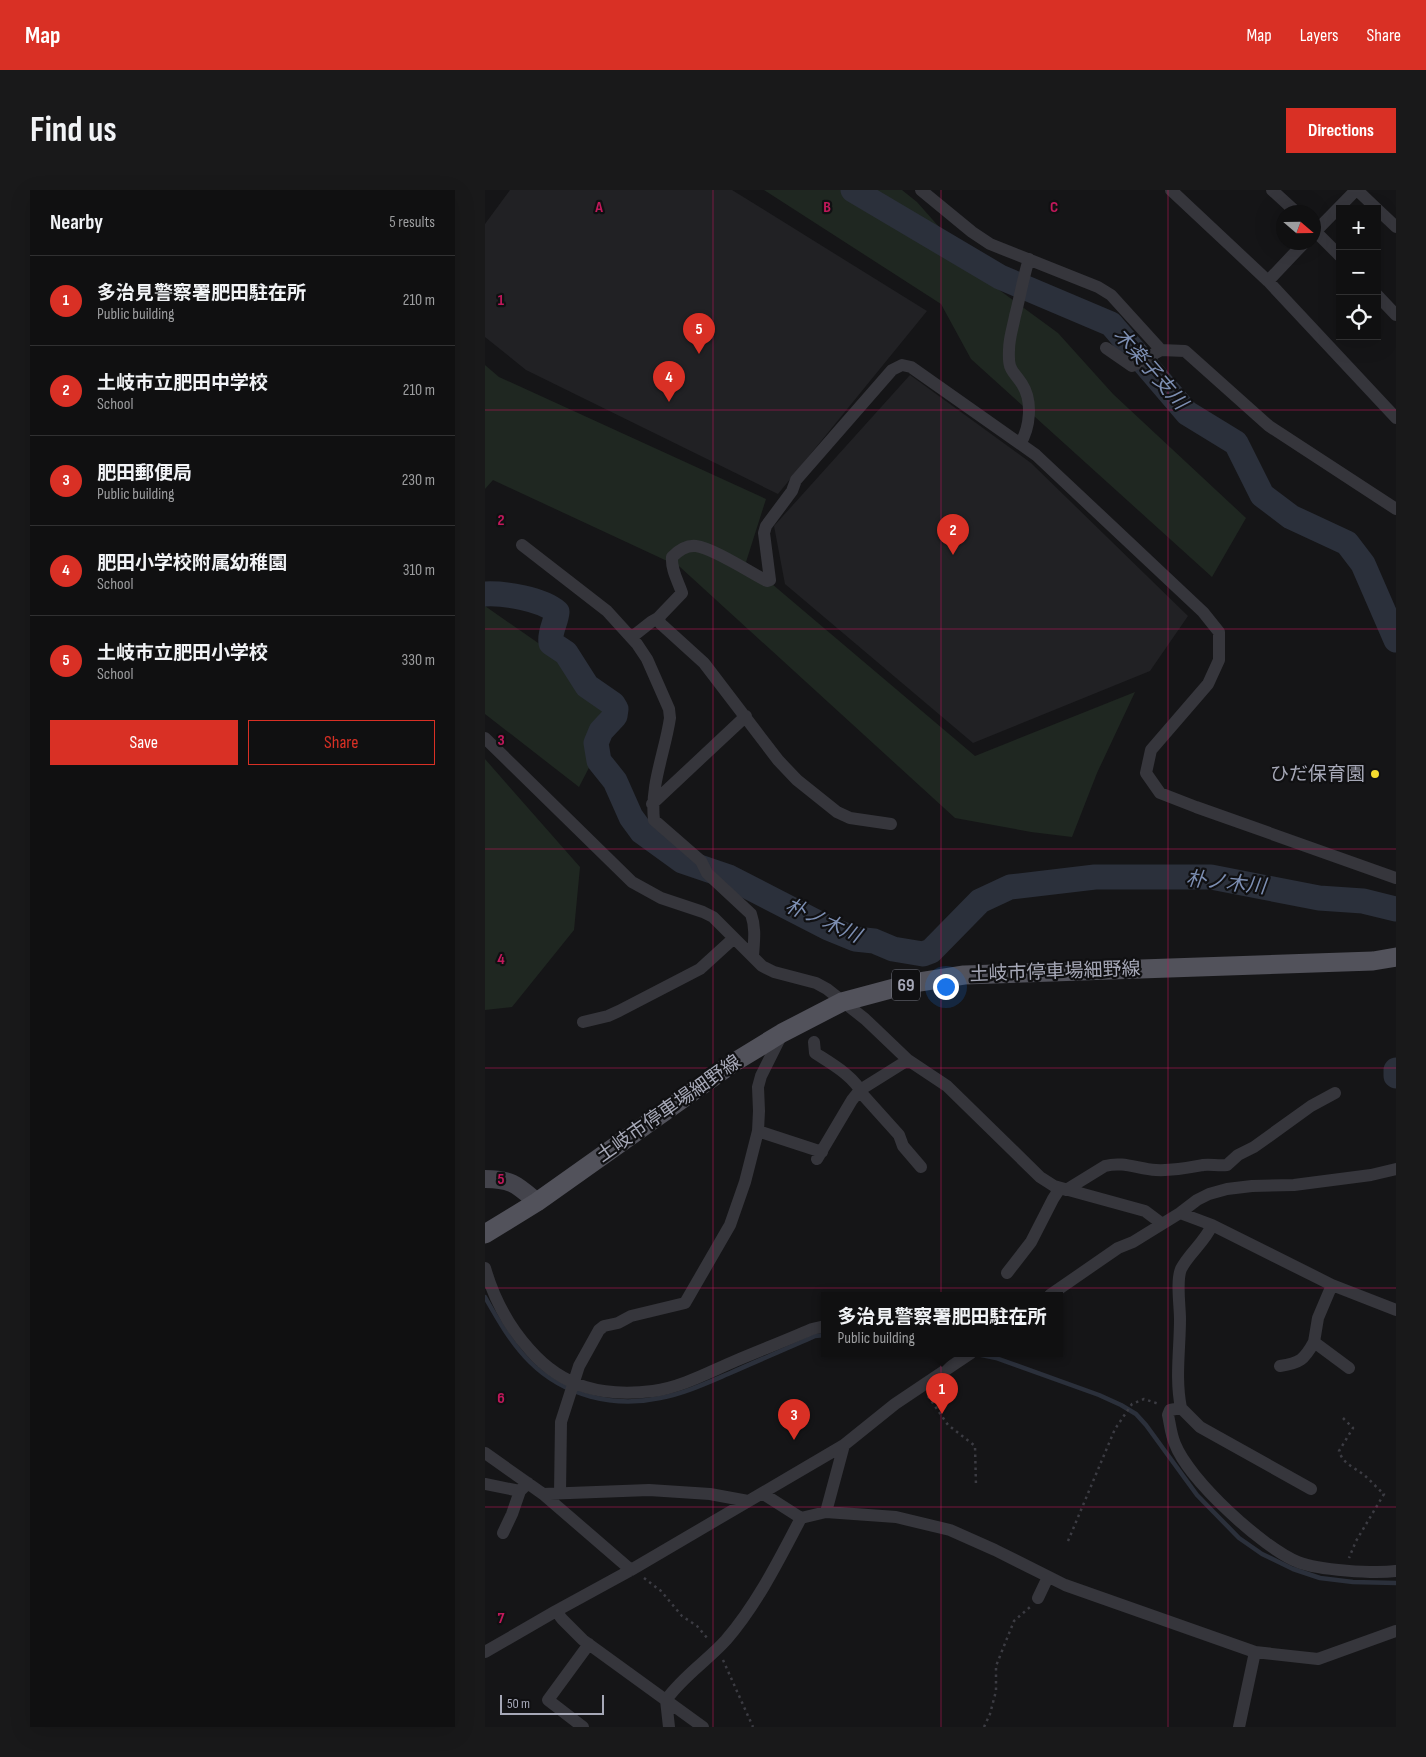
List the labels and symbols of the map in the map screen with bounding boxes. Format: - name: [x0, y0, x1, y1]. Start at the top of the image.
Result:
- text: A: [594, 198, 603, 217]
- text: B: [823, 198, 831, 217]
- text: C: [1050, 198, 1058, 217]
- north arrow: [1276, 205, 1321, 250]
- text: 1: [498, 291, 505, 310]
- pin: 5: [683, 313, 715, 354]
- water label: 木楽子支川: [1108, 323, 1193, 416]
- pin: 4: [653, 361, 685, 402]
- text: 2: [497, 511, 505, 530]
- pin: 2: [937, 514, 969, 555]
- text: 3: [497, 731, 505, 750]
- place label: ひだ保育園: [1270, 763, 1365, 786]
- marker: ひだ保育園: [1369, 768, 1381, 780]
- water label: 朴ノ木川: [1185, 867, 1269, 899]
- water label: 朴ノ木川: [782, 894, 866, 949]
- text: 4: [497, 950, 505, 969]
- street label: 土岐市停車場細野線: [969, 958, 1141, 986]
- road number: 69: [892, 970, 920, 1000]
- your location: [933, 974, 959, 1000]
- street label: 土岐市停車場細野線: [592, 1051, 746, 1167]
- text: 5: [497, 1170, 505, 1189]
- pin: 1: [926, 1373, 958, 1414]
- text: 6: [497, 1389, 505, 1408]
- pin: 3: [778, 1399, 810, 1440]
- text: 7: [498, 1609, 505, 1628]
- scale bar: [500, 1692, 604, 1715]

